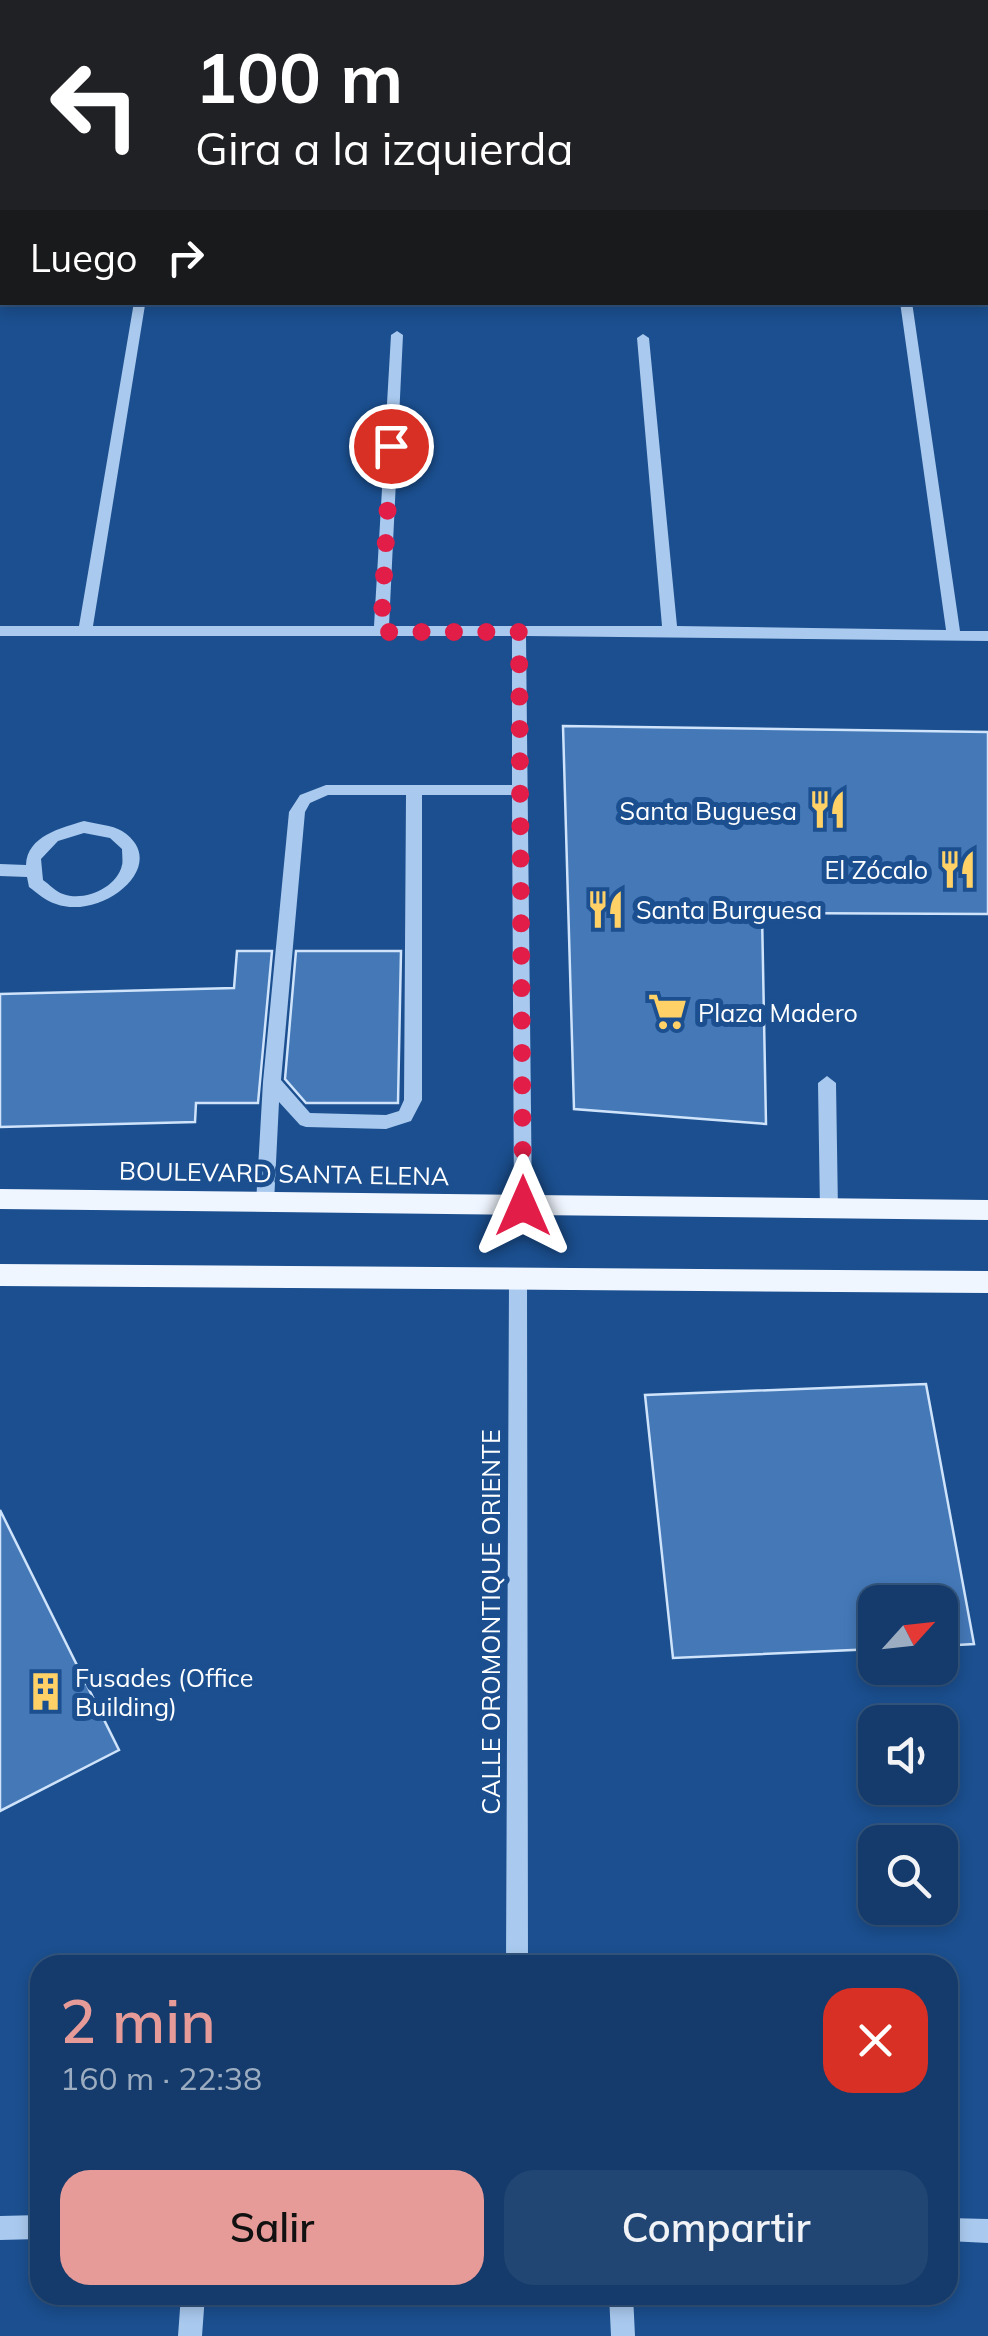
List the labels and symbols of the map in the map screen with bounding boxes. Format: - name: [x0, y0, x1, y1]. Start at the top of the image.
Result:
- pin: [349, 404, 434, 489]
- restaurant icon: Santa Buguesa: [806, 789, 848, 831]
- place label: Santa Buguesa: [620, 795, 797, 826]
- restaurant icon: El Zócalo: [937, 848, 979, 890]
- place label: El Zócalo: [825, 854, 928, 885]
- restaurant icon: Santa Burguesa: [585, 888, 627, 930]
- place label: Santa Burguesa: [636, 894, 822, 925]
- supermarket icon: Plaza Madero: [647, 991, 689, 1033]
- place label: Plaza Madero: [698, 997, 858, 1028]
- position arrow: [471, 1154, 575, 1258]
- street label: BOULEVARD SANTA ELENA: [119, 1155, 449, 1191]
- street label: CALLE OROMONTIQUE ORIENTE: [475, 1429, 506, 1815]
- north arrow: [858, 1585, 958, 1685]
- place label: Fusades (Office Building): [75, 1662, 253, 1722]
- building icon: Fusades (Office Building): [24, 1670, 66, 1712]

